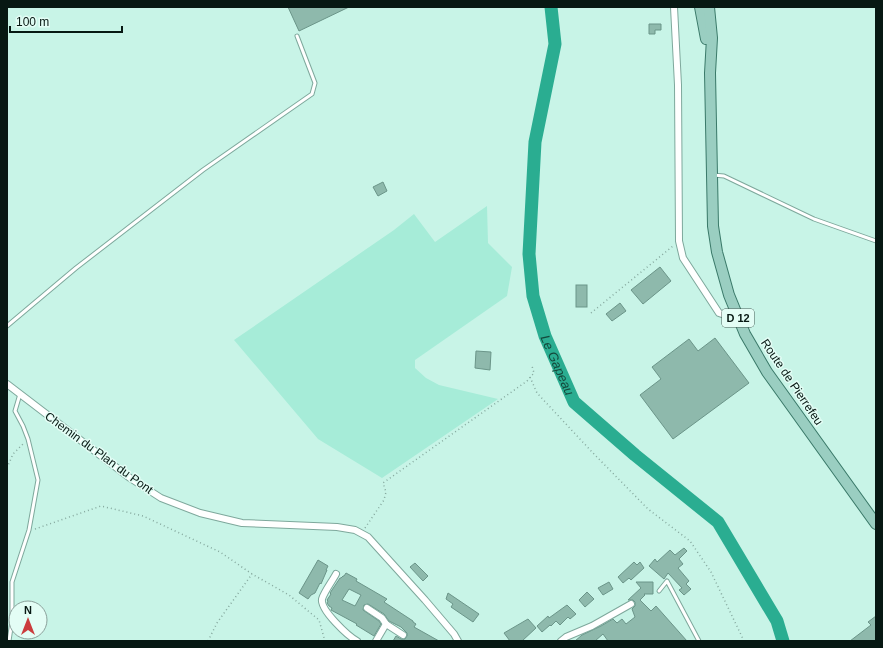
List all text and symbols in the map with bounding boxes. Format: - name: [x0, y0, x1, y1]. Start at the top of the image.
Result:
- scale bar: [10, 8, 122, 34]
- text: 100 m: [16, 15, 49, 29]
- road number: D 12: [722, 309, 754, 327]
- water label: Le Gapeau: [537, 333, 577, 398]
- street label: Route de Pierrefeu: [758, 336, 826, 428]
- street label: Chemin du Plan du Pont: [42, 409, 156, 497]
- north arrow: [8, 600, 48, 640]
- text: N: [24, 604, 32, 616]

